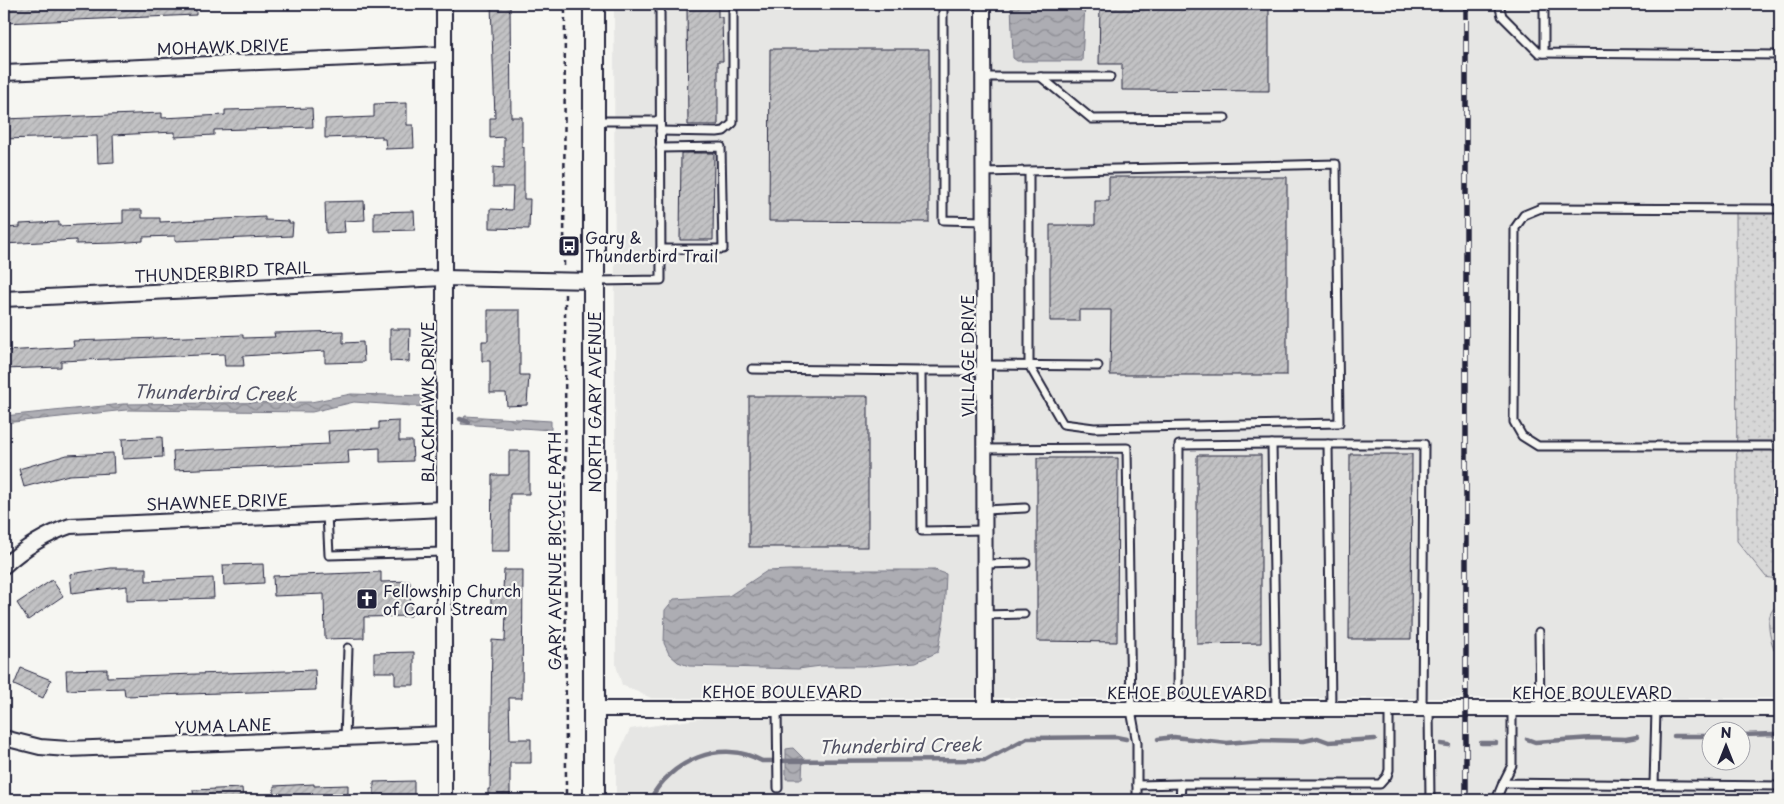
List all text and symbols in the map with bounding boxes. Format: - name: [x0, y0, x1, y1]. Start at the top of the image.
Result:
- street label: MOHAWK DRIVE: [156, 32, 290, 60]
- place label: Gary & Thunderbird Trail: [585, 225, 718, 267]
- bus stop icon: Gary & Thunderbird Trail: [557, 234, 581, 258]
- street label: THUNDERBIRD TRAIL: [134, 254, 312, 288]
- street label: VILLAGE DRIVE: [955, 295, 979, 417]
- street label: NORTH GARY AVENUE: [582, 311, 606, 493]
- street label: BLACKHAWK DRIVE: [415, 322, 439, 482]
- water label: Thunderbird Creek: [134, 377, 297, 407]
- street label: GARY AVENUE BICYCLE PATH: [542, 432, 566, 670]
- street label: SHAWNEE DRIVE: [146, 487, 288, 515]
- place label: Fellowship Church of Carol Stream: [383, 578, 521, 620]
- church icon: Fellowship Church of Carol Stream: [355, 587, 379, 611]
- street label: KEHOE BOULEVARD: [702, 679, 862, 703]
- street label: KEHOE BOULEVARD: [1107, 680, 1267, 704]
- street label: KEHOE BOULEVARD: [1512, 680, 1672, 704]
- street label: YUMA LANE: [174, 711, 272, 739]
- north arrow: [1702, 722, 1752, 772]
- text: N: [1720, 722, 1732, 743]
- water label: Thunderbird Creek: [819, 730, 982, 760]

